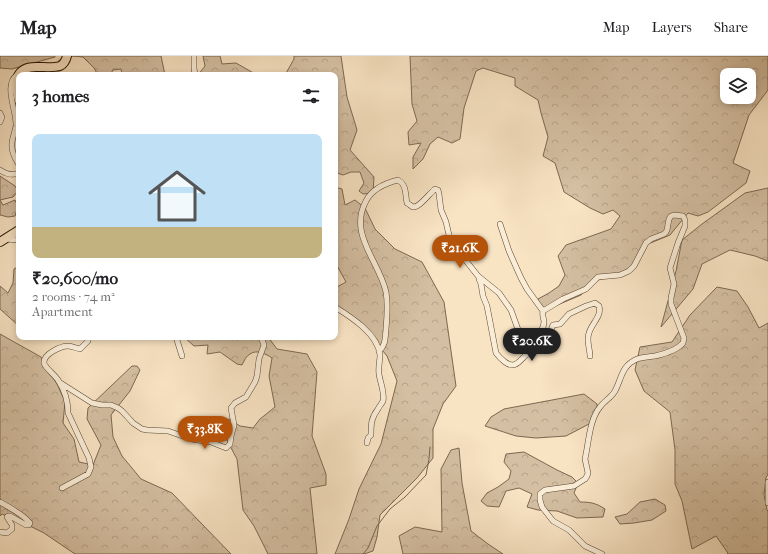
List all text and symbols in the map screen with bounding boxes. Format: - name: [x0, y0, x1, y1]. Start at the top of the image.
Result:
- text: Map: [20, 17, 56, 39]
- text: Map: [603, 19, 630, 36]
- text: Layers: [652, 19, 692, 36]
- text: Share: [714, 19, 748, 36]
- map controls: [720, 68, 756, 104]
- button: layers: [720, 68, 756, 104]
- icon: filters: [300, 85, 322, 107]
- text: 3 homes: [32, 86, 89, 106]
- icon: home: [141, 160, 213, 232]
- pin: ₹21.6K: [427, 235, 493, 269]
- text: ₹21.6K: [441, 240, 479, 255]
- text: ₹20,600/mo: [32, 268, 118, 288]
- text: 2 rooms · 74 m²: [32, 289, 115, 304]
- text: Apartment: [32, 304, 93, 319]
- pin: ₹20.6K: [499, 328, 565, 362]
- text: ₹20.6K: [512, 333, 552, 348]
- pin: ₹33.8K: [172, 416, 238, 450]
- text: ₹33.8K: [187, 421, 223, 436]

